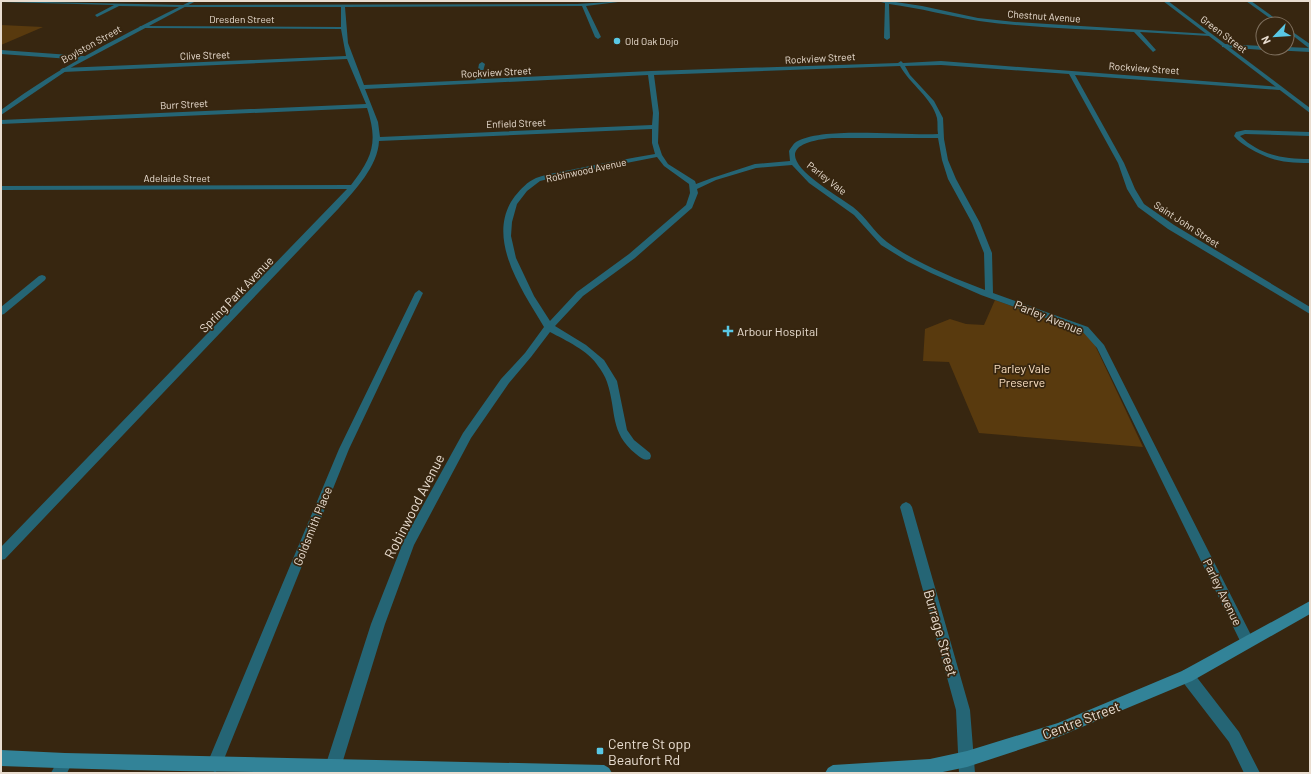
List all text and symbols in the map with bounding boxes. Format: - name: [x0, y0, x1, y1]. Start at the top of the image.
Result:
- street label: Chestnut Avenue: [1007, 7, 1081, 25]
- street label: Dresden Street: [209, 13, 275, 25]
- street label: Green Street: [1198, 13, 1250, 56]
- north arrow: [1255, 16, 1295, 56]
- street label: Boylston Street: [59, 22, 123, 65]
- text: N: [1258, 34, 1273, 47]
- place label: Old Oak Dojo: [625, 35, 679, 47]
- marker: Old Oak Dojo: [612, 36, 622, 46]
- street label: Clive Street: [180, 48, 231, 62]
- street label: Rockview Street: [784, 50, 856, 66]
- street label: Rockview Street: [1108, 60, 1180, 76]
- street label: Rockview Street: [460, 64, 532, 80]
- street label: Burr Street: [160, 97, 209, 111]
- street label: Enfield Street: [486, 116, 547, 130]
- street label: Robinwood Avenue: [545, 156, 627, 184]
- street label: Parley Vale: [805, 159, 849, 197]
- street label: Adelaide Street: [144, 172, 211, 184]
- street label: Saint John Street: [1152, 198, 1222, 250]
- street label: Spring Park Avenue: [196, 253, 276, 335]
- street label: Parley Avenue: [1013, 297, 1085, 337]
- place label: Arbour Hospital: [737, 324, 818, 338]
- marker: Arbour Hospital: [722, 325, 734, 337]
- park label: Parley Vale Preserve: [994, 361, 1050, 389]
- street label: Robinwood Avenue: [380, 451, 448, 561]
- street label: Goldsmith Place: [290, 485, 334, 567]
- street label: Parley Avenue: [1201, 556, 1245, 628]
- street label: Burrage Street: [921, 588, 961, 678]
- street label: Centre Street: [1040, 697, 1122, 743]
- place label: Centre St opp Beaufort Rd: [608, 735, 691, 768]
- marker: Centre St opp Beaufort Rd: [595, 746, 605, 756]

